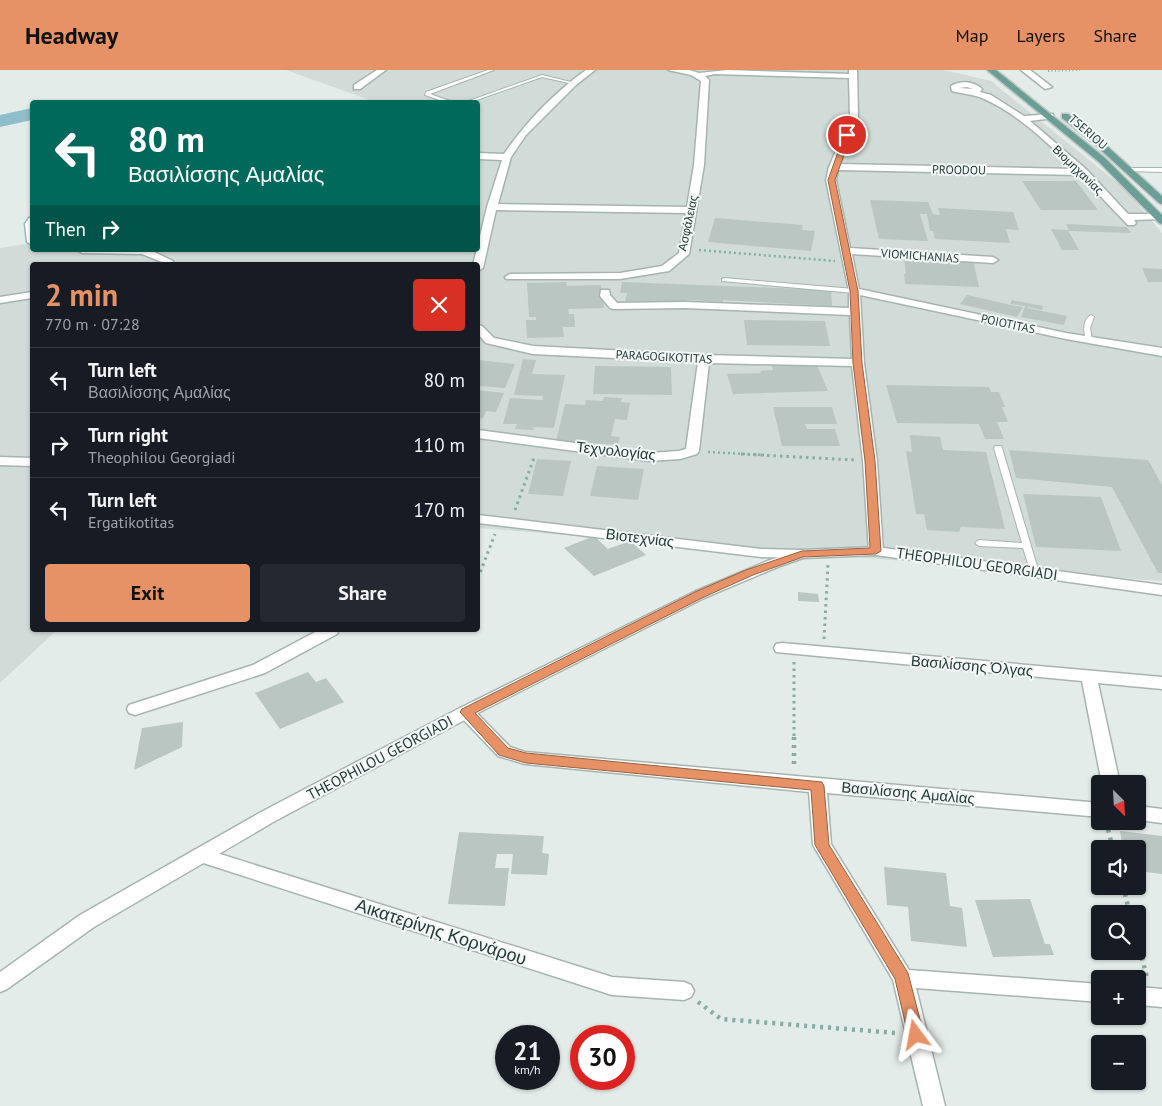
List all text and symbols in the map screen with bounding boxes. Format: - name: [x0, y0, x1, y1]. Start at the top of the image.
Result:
- text: Headway: [25, 20, 118, 51]
- text: Map: [956, 24, 988, 47]
- text: Layers: [1016, 24, 1065, 47]
- text: Share: [1093, 24, 1137, 47]
- street label: TSERIOU: [1066, 111, 1111, 152]
- pin: [826, 114, 868, 156]
- text: 80 m: [128, 116, 205, 162]
- icon: left: [45, 120, 110, 185]
- icon: arrive: [833, 121, 861, 149]
- street label: Βιομηχανίας: [1050, 142, 1107, 198]
- text: Βασιλίσσης Αμαλίας: [128, 160, 324, 188]
- street label: PROODOU: [932, 162, 986, 177]
- street label: Ασφάλειας: [674, 193, 701, 252]
- icon: right: [96, 215, 124, 243]
- text: Then: [45, 217, 86, 241]
- street label: VIOMICHANIAS: [879, 245, 960, 266]
- text: 2 min: [45, 275, 118, 314]
- button: close: [413, 279, 465, 331]
- street label: POIOTITAS: [980, 310, 1037, 337]
- text: 770 m · 07:28: [45, 314, 140, 334]
- street label: PARAGOGIKOTITAS: [615, 346, 713, 367]
- text: Turn left: [88, 358, 157, 382]
- icon: left: [45, 366, 73, 394]
- text: 80 m: [424, 368, 465, 392]
- text: Βασιλίσσης Αμαλίας: [88, 382, 231, 402]
- text: Turn right: [88, 423, 168, 447]
- icon: right: [45, 431, 73, 459]
- text: 110 m: [413, 433, 465, 457]
- street label: Τεχνολογίας: [575, 437, 657, 464]
- text: Theophilou Georgiadi: [88, 447, 235, 467]
- text: Turn left: [88, 488, 157, 512]
- icon: left: [45, 496, 73, 524]
- text: 170 m: [413, 498, 465, 522]
- text: Ergatikotitas: [88, 512, 174, 532]
- street label: Βιοτεχνίας: [605, 524, 675, 551]
- street label: THEOPHILOU GEORGIADI: [895, 543, 1059, 584]
- button: Exit: [45, 564, 250, 622]
- button: Share: [260, 564, 465, 622]
- street label: Βασιλίσσης Όλγας: [910, 651, 1034, 680]
- street label: THEOPHILOU GEORGIADI: [304, 711, 456, 804]
- north arrow: [1091, 775, 1146, 830]
- map controls: [1091, 775, 1146, 1090]
- street label: Βασιλίσσης Αμαλίας: [841, 777, 976, 808]
- button: sound: [1091, 840, 1146, 895]
- street label: Αικατερίνης Κορνάρου: [353, 893, 530, 970]
- button: search: [1091, 905, 1146, 960]
- button: +: [1091, 970, 1146, 1025]
- position arrow: [889, 1008, 941, 1060]
- speed limit sign: 30: [570, 1025, 635, 1090]
- text: 21: [513, 1035, 542, 1067]
- button: −: [1091, 1035, 1146, 1090]
- text: km/h: [514, 1062, 541, 1077]

